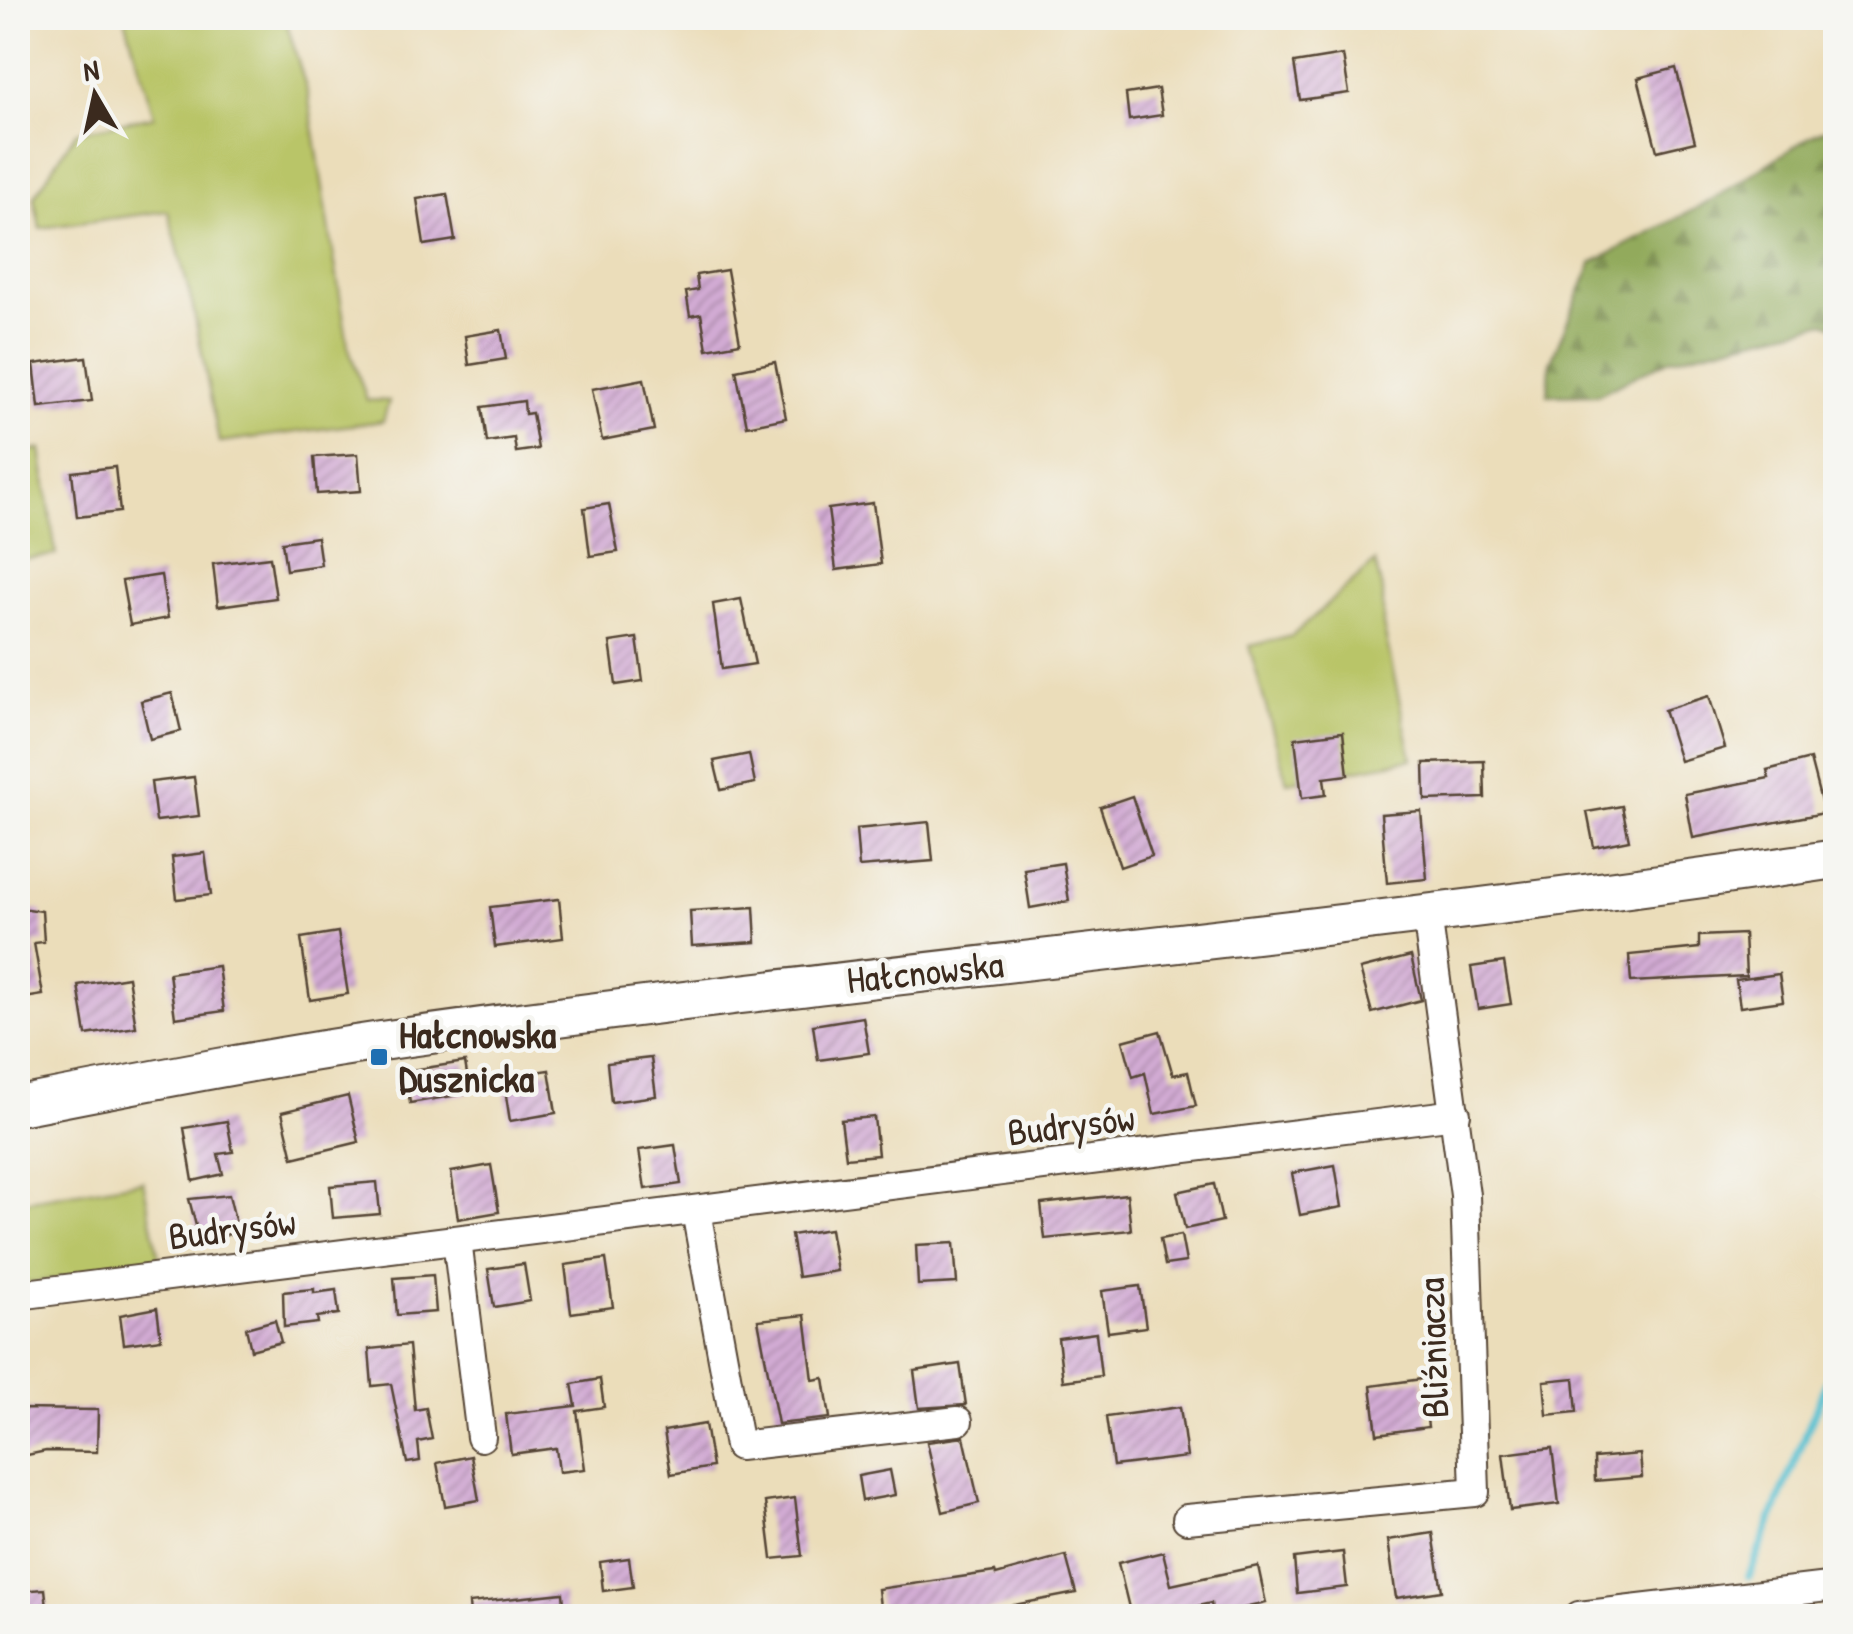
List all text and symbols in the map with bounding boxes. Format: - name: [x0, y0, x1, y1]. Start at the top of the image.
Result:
- north arrow: [45, 45, 145, 145]
- text: N: [81, 50, 102, 90]
- street label: Hałcnowska: [844, 937, 1006, 1005]
- place label: Hałcnowska Dusznicka: [399, 1008, 556, 1104]
- marker: Hałcnowska Dusznicka: [368, 1046, 390, 1068]
- street label: Budrysów: [1004, 1090, 1137, 1158]
- street label: Budrysów: [165, 1194, 298, 1262]
- street label: Bliźniacza: [1404, 1277, 1460, 1419]

